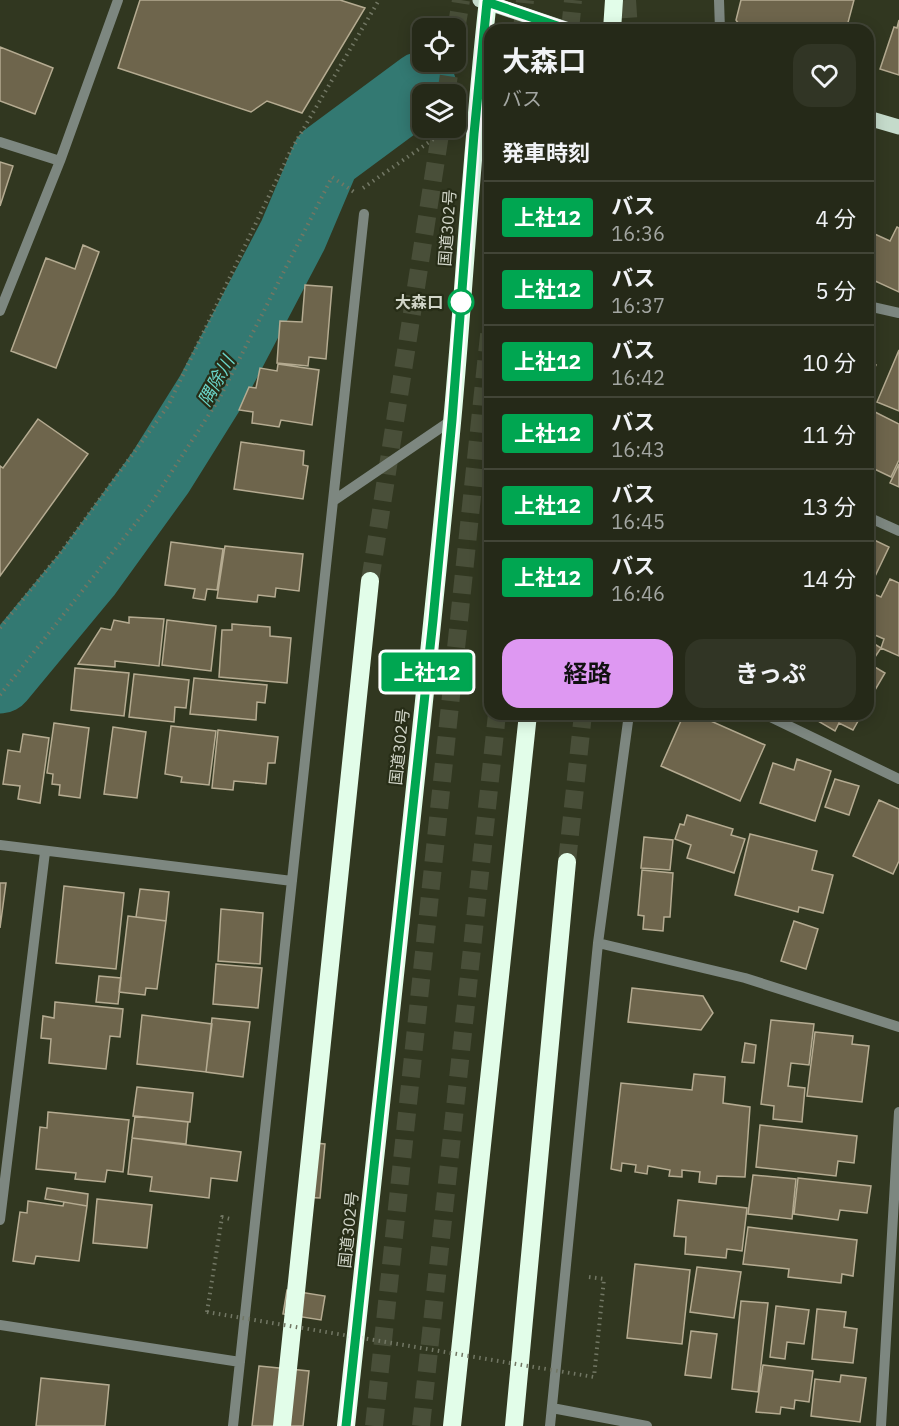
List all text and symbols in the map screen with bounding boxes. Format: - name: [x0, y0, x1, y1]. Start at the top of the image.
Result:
- map controls: [412, 18, 466, 138]
- button: locate: [412, 18, 466, 72]
- text: 大森口: [502, 42, 586, 79]
- button: heart: [793, 44, 856, 107]
- button: layers: [412, 84, 466, 138]
- text: バス: [502, 85, 542, 112]
- text: 発車時刻: [502, 138, 590, 167]
- street label: 国道302号: [434, 189, 460, 267]
- text: バス: [611, 191, 655, 220]
- text: 上社12: [514, 203, 581, 231]
- text: 4 分: [816, 204, 856, 233]
- text: 16:36: [611, 220, 665, 247]
- text: バス: [611, 263, 655, 292]
- text: 上社12: [514, 275, 581, 303]
- text: 5 分: [816, 276, 856, 305]
- marker: 大森口: [448, 289, 474, 315]
- place label: 大森口: [395, 292, 443, 312]
- text: 16:37: [611, 292, 665, 319]
- text: バス: [611, 335, 655, 364]
- text: 上社12: [514, 347, 581, 375]
- text: 10 分: [802, 348, 856, 377]
- water label: 隅除川: [193, 350, 240, 410]
- text: 16:42: [611, 364, 665, 391]
- text: バス: [611, 407, 655, 436]
- text: 上社12: [514, 419, 581, 447]
- text: 11 分: [802, 420, 856, 449]
- text: 16:43: [611, 436, 665, 463]
- text: バス: [611, 479, 655, 508]
- text: 上社12: [514, 491, 581, 519]
- text: 13 分: [802, 492, 856, 521]
- text: 16:45: [611, 508, 665, 535]
- text: バス: [611, 551, 655, 580]
- text: 上社12: [514, 563, 581, 591]
- text: 14 分: [802, 564, 856, 593]
- text: 16:46: [611, 580, 665, 607]
- button: 経路: [502, 639, 673, 708]
- button: きっぷ: [685, 639, 856, 708]
- line badge: 上社12: [385, 652, 469, 692]
- text: 上社12: [393, 658, 461, 686]
- street label: 国道302号: [385, 708, 413, 786]
- street label: 国道302号: [334, 1191, 362, 1269]

